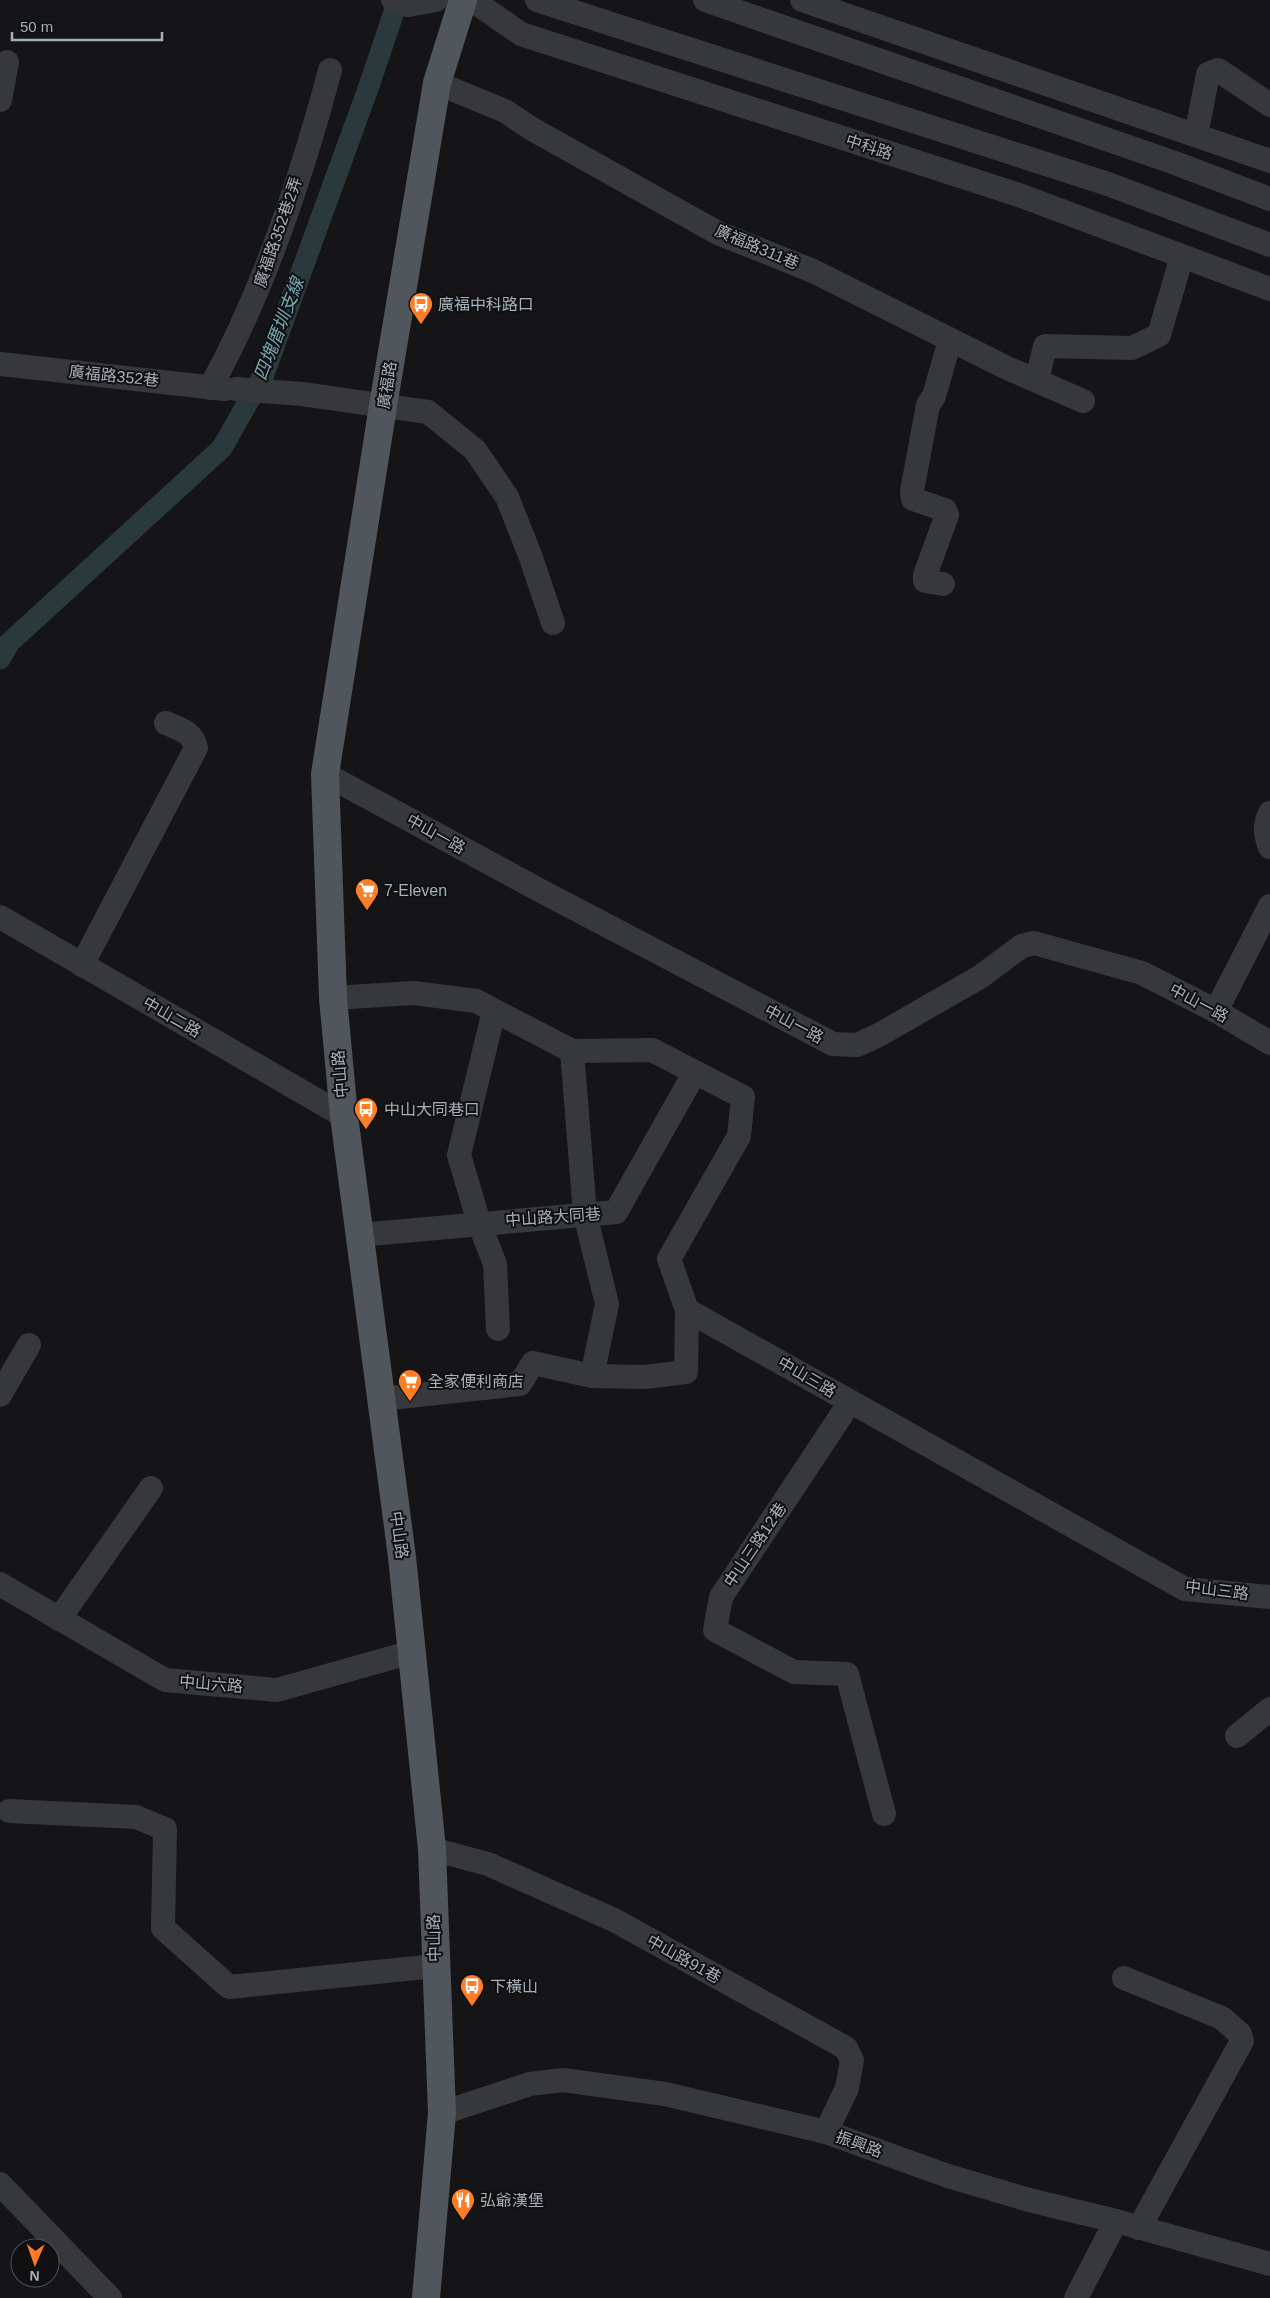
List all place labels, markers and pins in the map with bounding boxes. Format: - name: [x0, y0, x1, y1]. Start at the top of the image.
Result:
- bus stop icon: 廣福中科路口: [408, 291, 434, 325]
- place label: 廣福中科路口: [438, 296, 534, 313]
- supermarket icon: 7-Eleven: [354, 877, 380, 911]
- place label: 7-Eleven: [384, 882, 447, 899]
- bus stop icon: 中山大同巷口: [353, 1096, 379, 1130]
- place label: 中山大同巷口: [384, 1101, 480, 1118]
- supermarket icon: 全家便利商店: [397, 1368, 423, 1402]
- place label: 全家便利商店: [428, 1373, 524, 1390]
- bus stop icon: 下橫山: [459, 1973, 485, 2007]
- place label: 下橫山: [490, 1978, 538, 1995]
- restaurant icon: 弘爺漢堡: [450, 2187, 476, 2221]
- place label: 弘爺漢堡: [480, 2192, 544, 2209]

